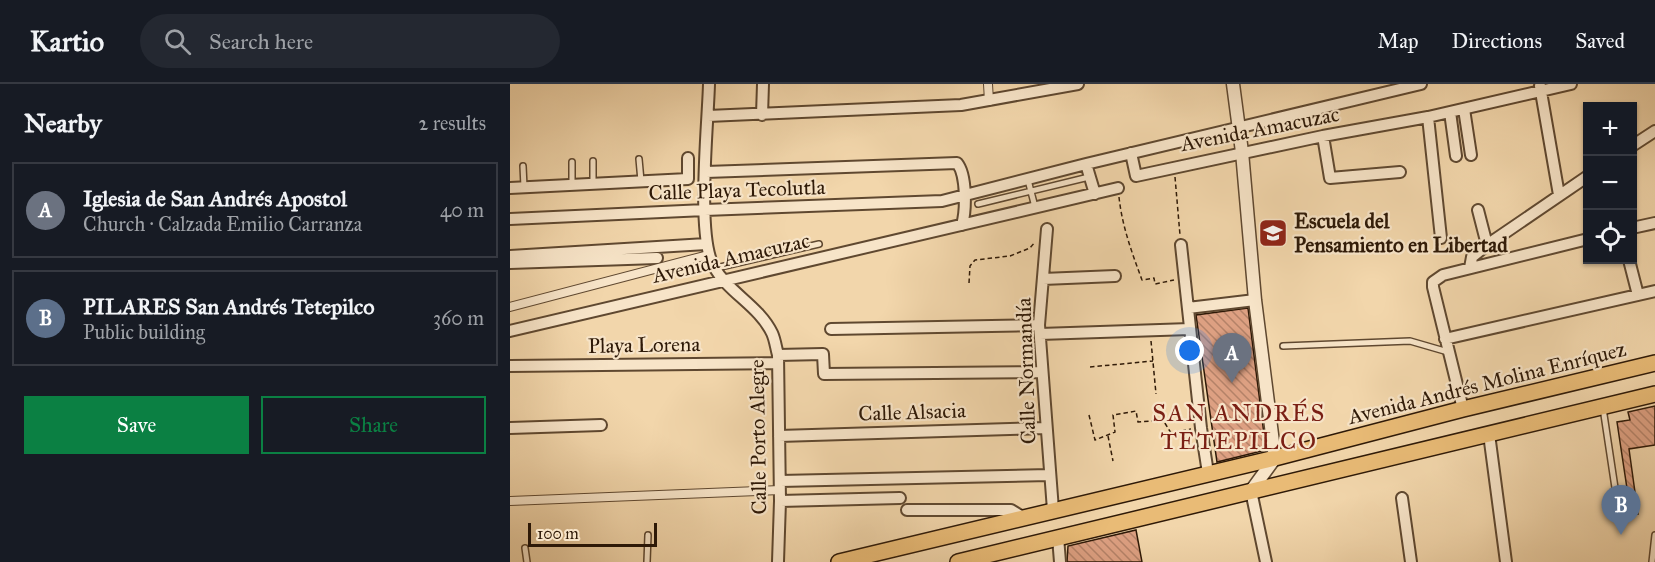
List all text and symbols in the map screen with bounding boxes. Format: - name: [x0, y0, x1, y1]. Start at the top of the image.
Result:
- search box: [140, 14, 560, 68]
- text: Kartio: [30, 24, 104, 59]
- icon: search: [161, 25, 194, 58]
- text: Search here: [209, 28, 313, 55]
- text: Map: [1378, 28, 1419, 54]
- text: Directions: [1452, 28, 1542, 54]
- text: Saved: [1575, 28, 1625, 54]
- street label: Avenida Amacuzac: [1178, 101, 1342, 157]
- map controls: [1583, 102, 1637, 264]
- button: +: [1583, 102, 1637, 156]
- text: Nearby: [24, 107, 102, 139]
- text: 2 results: [418, 111, 486, 135]
- button: −: [1583, 156, 1637, 210]
- street label: Calle Playa Tecolutla: [648, 174, 826, 206]
- text: Iglesia de San Andrés Apostol: [83, 185, 347, 212]
- text: A: [39, 198, 52, 222]
- text: 40 m: [440, 198, 484, 222]
- place label: Escuela del Pensamiento en Libertad: [1294, 208, 1508, 258]
- button: locate: [1583, 210, 1637, 264]
- text: Church · Calzada Emilio Carranza: [83, 212, 362, 236]
- school or university icon: Escuela del Pensamiento en Libertad: [1257, 217, 1289, 249]
- street label: Avenida Amacuzac: [649, 227, 812, 289]
- text: PILARES San Andrés Tetepilco: [83, 293, 375, 320]
- street label: Calle Normandía: [1010, 297, 1042, 445]
- text: B: [39, 306, 52, 330]
- text: 360 m: [433, 306, 484, 330]
- text: Public building: [83, 320, 205, 344]
- street label: Playa Lorena: [588, 331, 701, 359]
- pin: A: [1212, 334, 1252, 383]
- your location: [1175, 336, 1204, 365]
- street label: Avenida Andrés Molina Enríquez: [1344, 336, 1629, 430]
- street label: Calle Porto Alegre: [744, 359, 772, 515]
- button: Save: [24, 396, 249, 454]
- button: Share: [261, 396, 486, 454]
- street label: Calle Alsacia: [858, 397, 966, 427]
- district label: SAN ANDRÉS TETEPILCO: [1152, 398, 1326, 456]
- pin: B: [1602, 486, 1640, 535]
- scale bar: [528, 520, 657, 548]
- text: 100 m: [537, 524, 579, 543]

